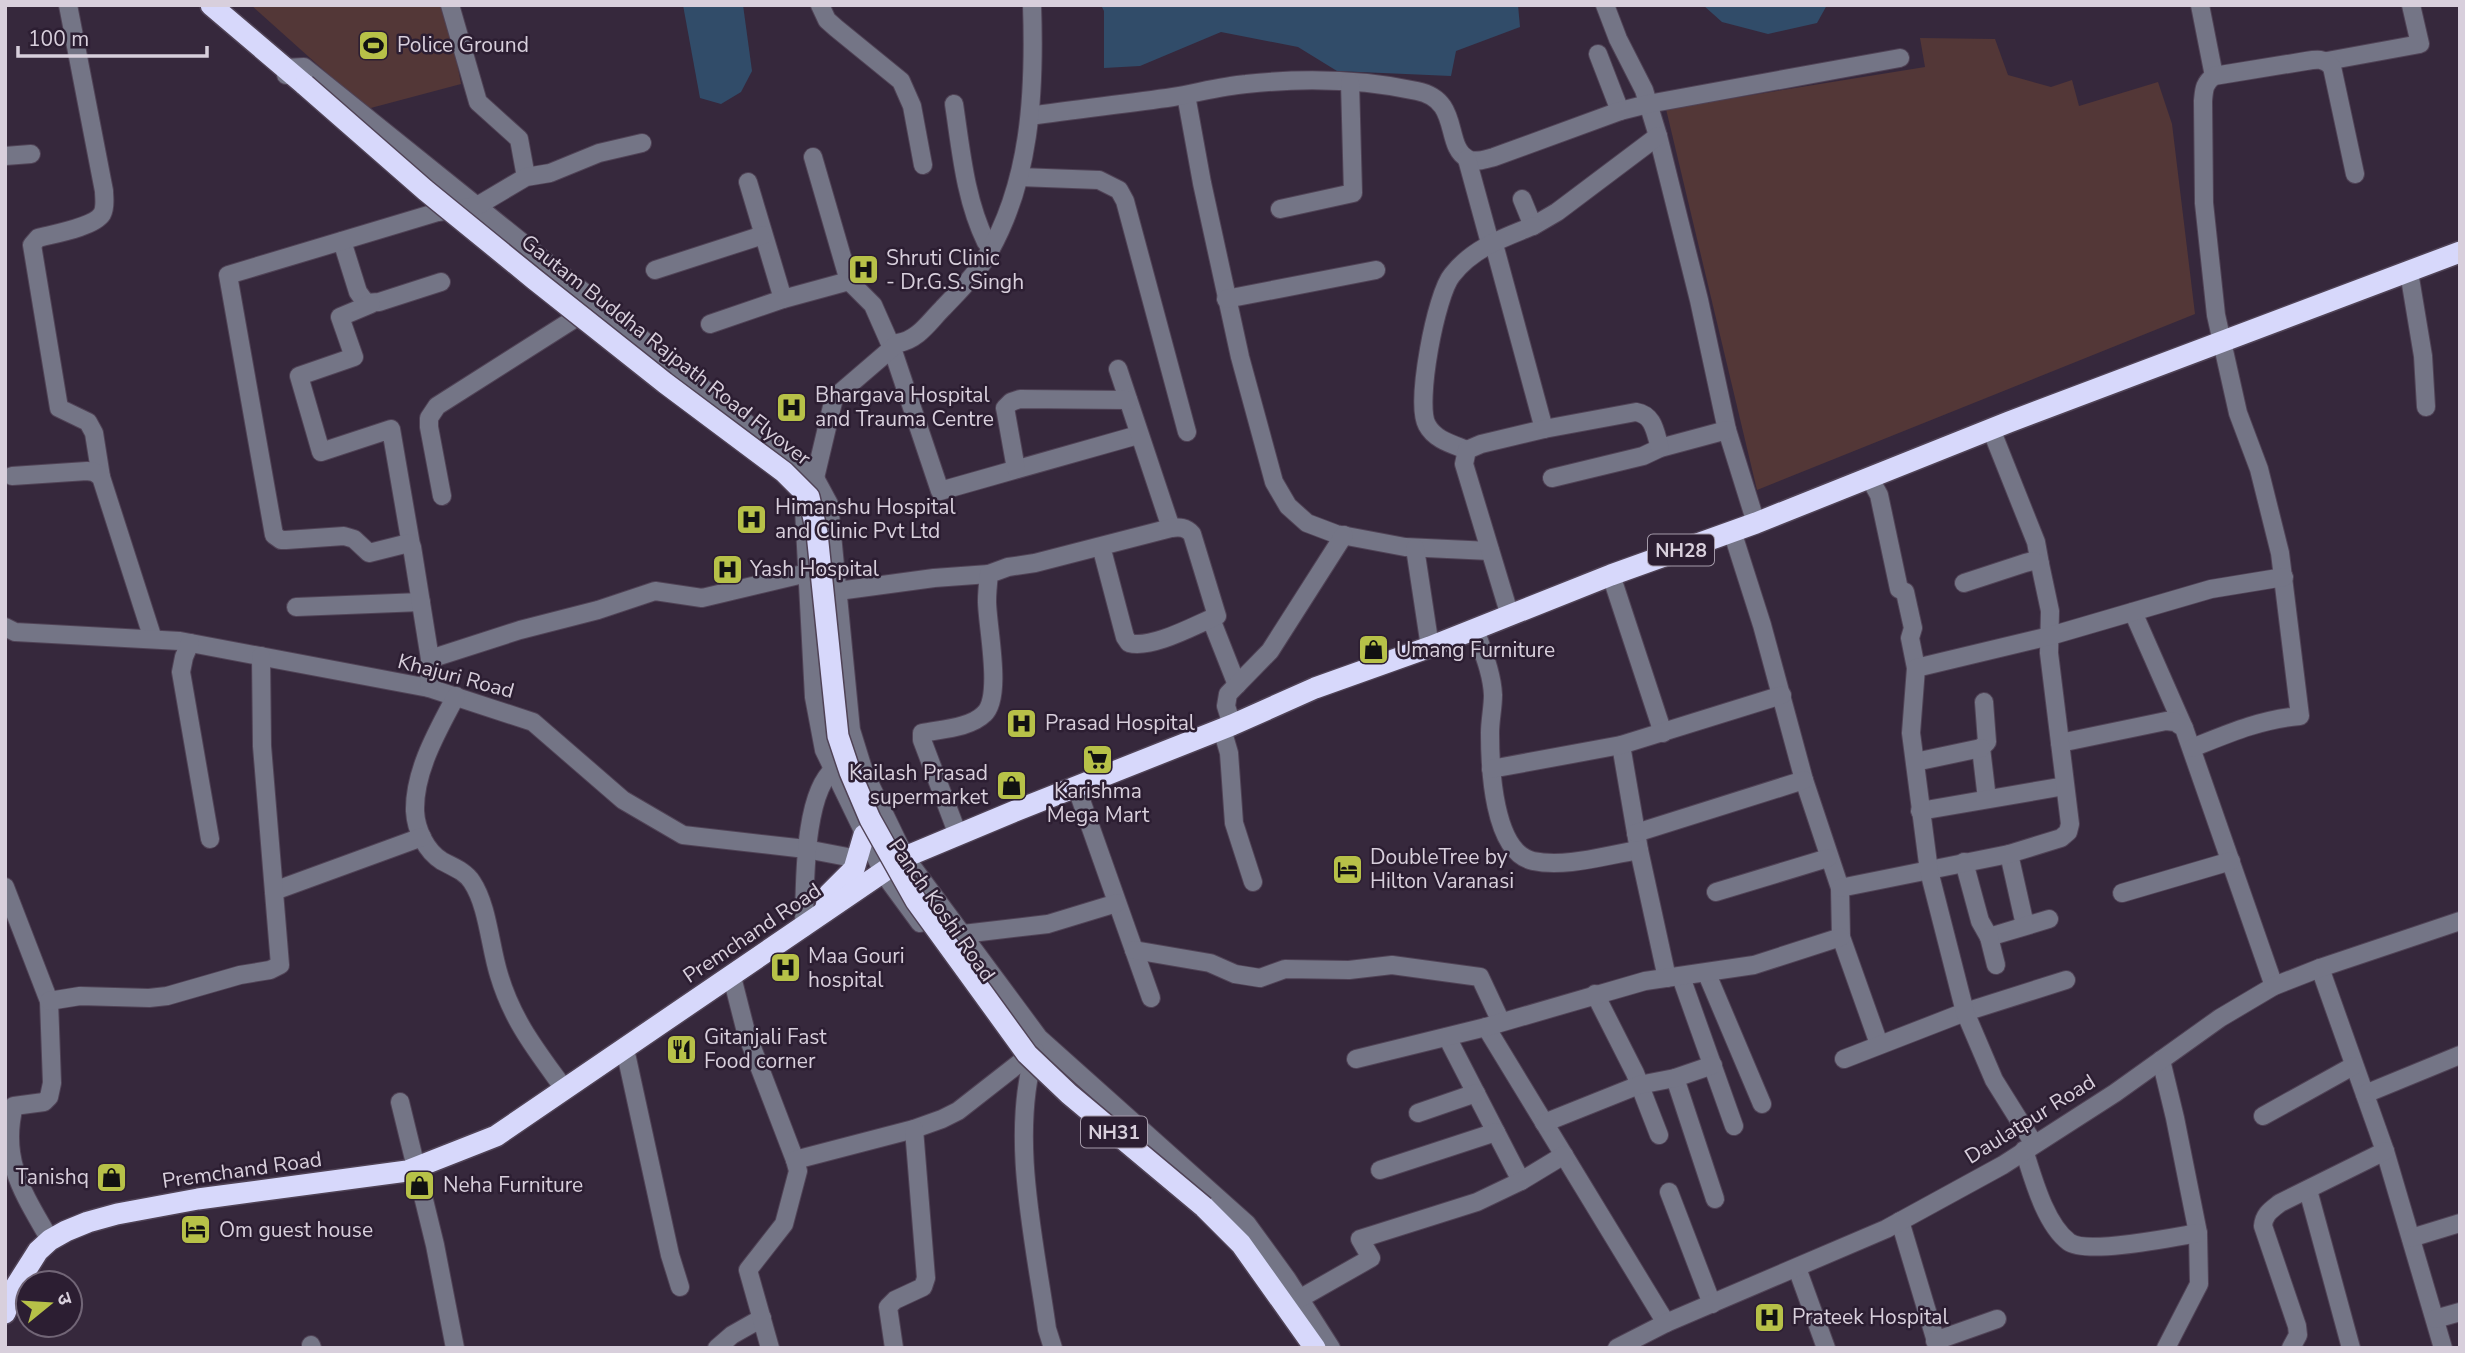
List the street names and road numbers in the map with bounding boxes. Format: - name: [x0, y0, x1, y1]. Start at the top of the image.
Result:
- street label: Gautam Buddha Rajpath Road Flyover: [515, 228, 817, 472]
- road number: NH28: [1648, 534, 1714, 566]
- street label: Khajuri Road: [395, 647, 517, 705]
- street label: Panch Koshi Road: [882, 833, 1002, 987]
- street label: Premchand Road: [678, 876, 826, 990]
- street label: Daulatpur Road: [1959, 1068, 2101, 1170]
- road number: NH31: [1081, 1116, 1147, 1148]
- street label: Premchand Road: [160, 1145, 324, 1195]

